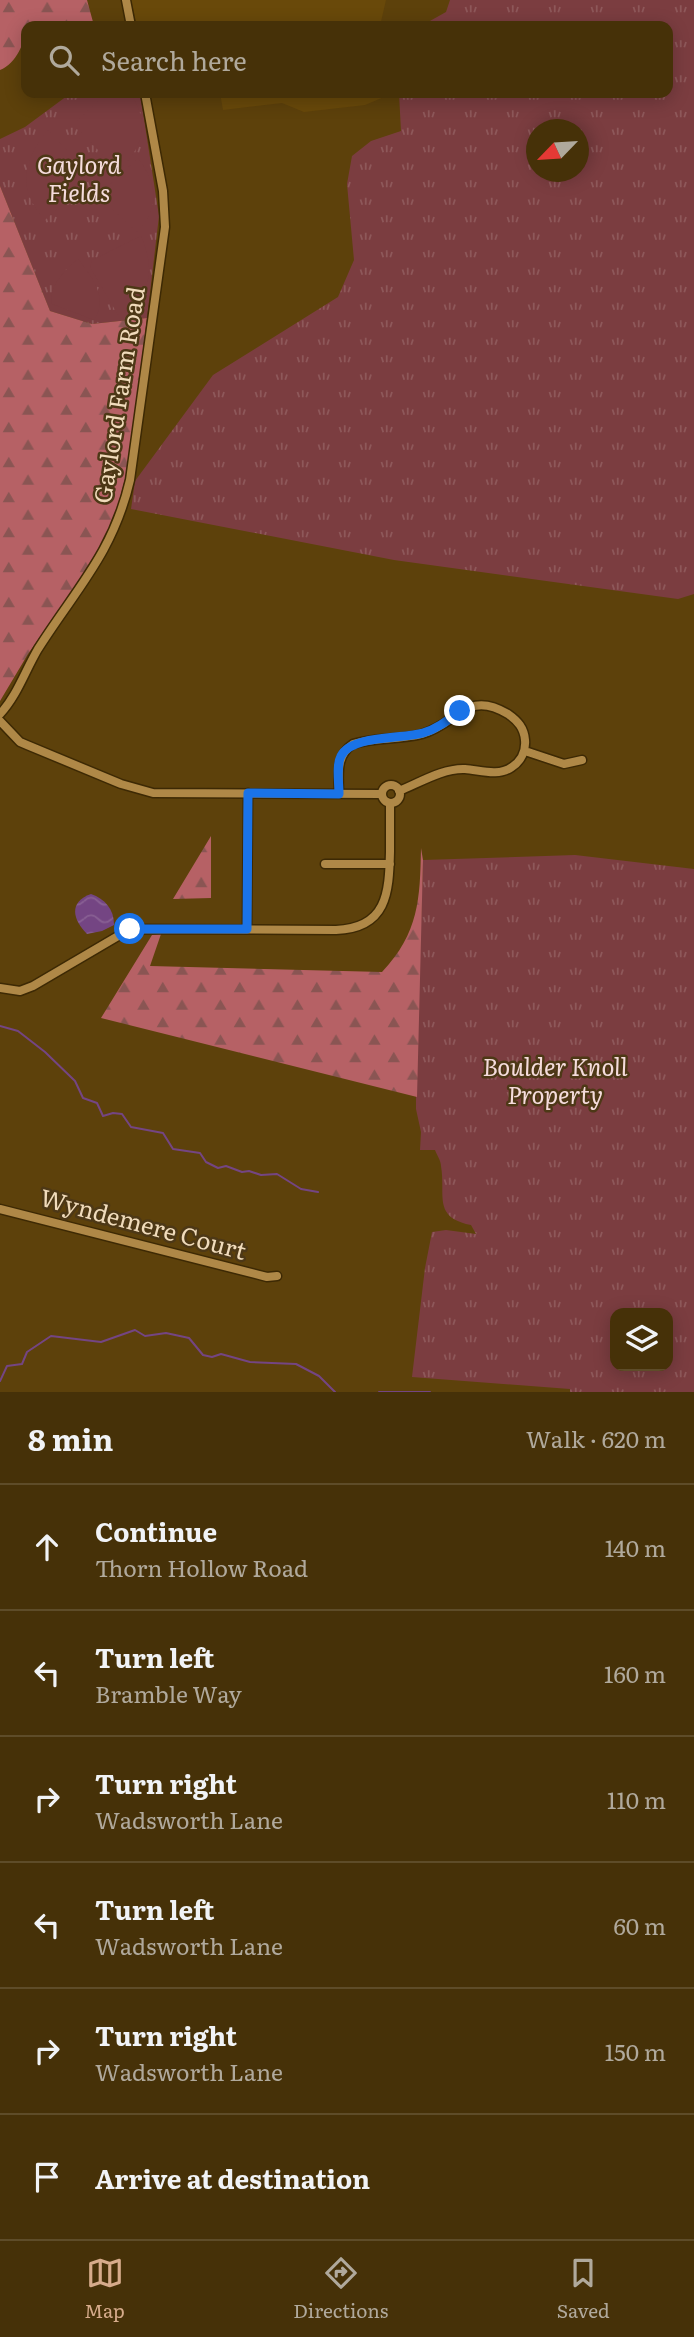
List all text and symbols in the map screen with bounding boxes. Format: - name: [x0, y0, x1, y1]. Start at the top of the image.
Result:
- search box: [21, 21, 673, 98]
- text: Search here: [101, 40, 247, 79]
- icon: search: [45, 41, 83, 79]
- north arrow: [526, 119, 589, 182]
- park label: Gaylord Fields: [37, 146, 121, 209]
- street label: Gaylord Farm Road: [83, 283, 152, 506]
- route end: [444, 695, 475, 726]
- route start: [114, 913, 145, 944]
- park label: Boulder Knoll Property: [482, 1048, 628, 1111]
- street label: Wyndemere Court: [37, 1178, 251, 1267]
- map controls: [610, 1308, 673, 1371]
- button: layers: [610, 1308, 673, 1371]
- text: 8 min: [28, 1416, 113, 1460]
- text: Walk · 620 m: [526, 1421, 666, 1455]
- text: Continue: [95, 1511, 217, 1550]
- icon: ahead: [28, 1528, 66, 1566]
- text: 140 m: [605, 1530, 666, 1564]
- text: Thorn Hollow Road: [95, 1550, 308, 1584]
- text: Turn left: [95, 1637, 214, 1676]
- icon: left: [28, 1654, 66, 1692]
- text: 160 m: [604, 1656, 666, 1690]
- text: Bramble Way: [95, 1676, 242, 1710]
- text: Turn right: [95, 1763, 237, 1802]
- icon: right: [28, 1780, 66, 1818]
- text: 110 m: [607, 1782, 666, 1816]
- text: Wadsworth Lane: [95, 1802, 283, 1836]
- text: Turn left: [95, 1889, 214, 1928]
- icon: left: [28, 1906, 66, 1944]
- text: 60 m: [613, 1908, 666, 1942]
- text: Wadsworth Lane: [95, 1928, 283, 1962]
- text: Turn right: [95, 2015, 237, 2054]
- icon: right: [28, 2032, 66, 2070]
- text: 150 m: [605, 2034, 666, 2068]
- text: Wadsworth Lane: [95, 2054, 283, 2088]
- icon: arrive: [28, 2158, 66, 2196]
- text: Arrive at destination: [95, 2158, 370, 2197]
- tab: Map: [84, 2254, 125, 2324]
- tab: Directions: [293, 2254, 388, 2324]
- tab: Saved: [557, 2254, 610, 2324]

